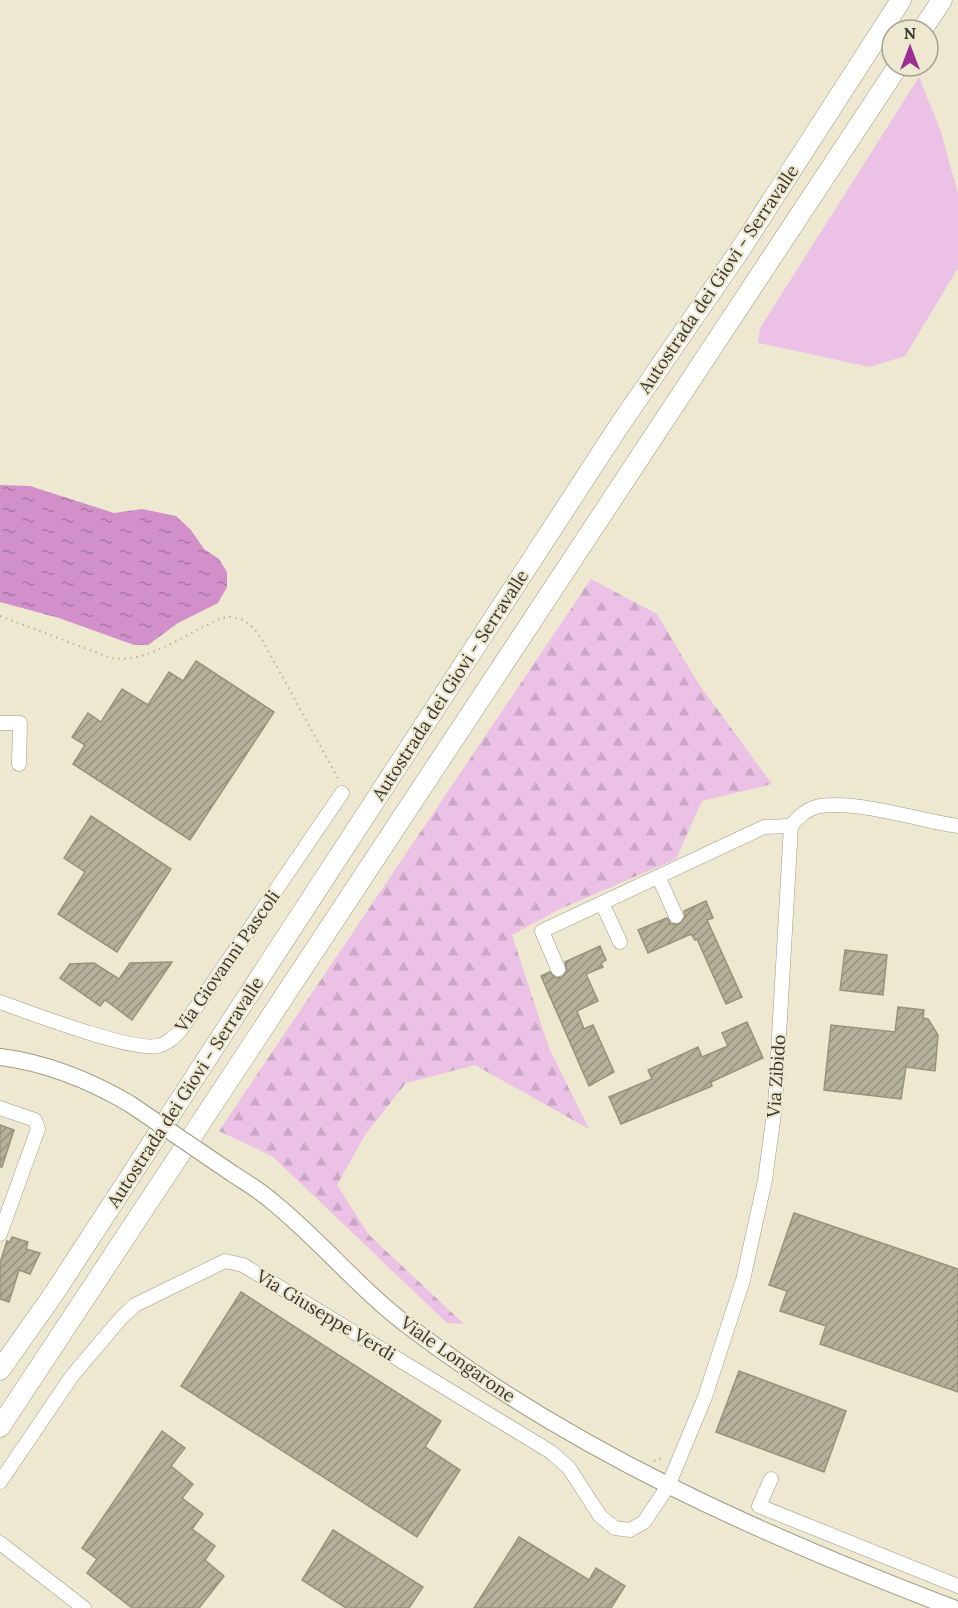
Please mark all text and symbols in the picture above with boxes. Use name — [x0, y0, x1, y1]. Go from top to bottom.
north arrow — [880, 18, 940, 78]
text: N — [904, 23, 916, 43]
street label: Autostrada dei Giovi - Serravalle — [632, 160, 803, 398]
street label: Autostrada dei Giovi - Serravalle — [366, 565, 533, 806]
street label: Via Giovanni Pascoli — [169, 886, 285, 1037]
street label: Autostrada dei Giovi - Serravalle — [101, 972, 268, 1213]
street label: Via Zibido — [762, 1034, 790, 1119]
street label: Via Giuseppe Verdi — [251, 1264, 400, 1366]
street label: Viale Longarone — [395, 1310, 520, 1407]

